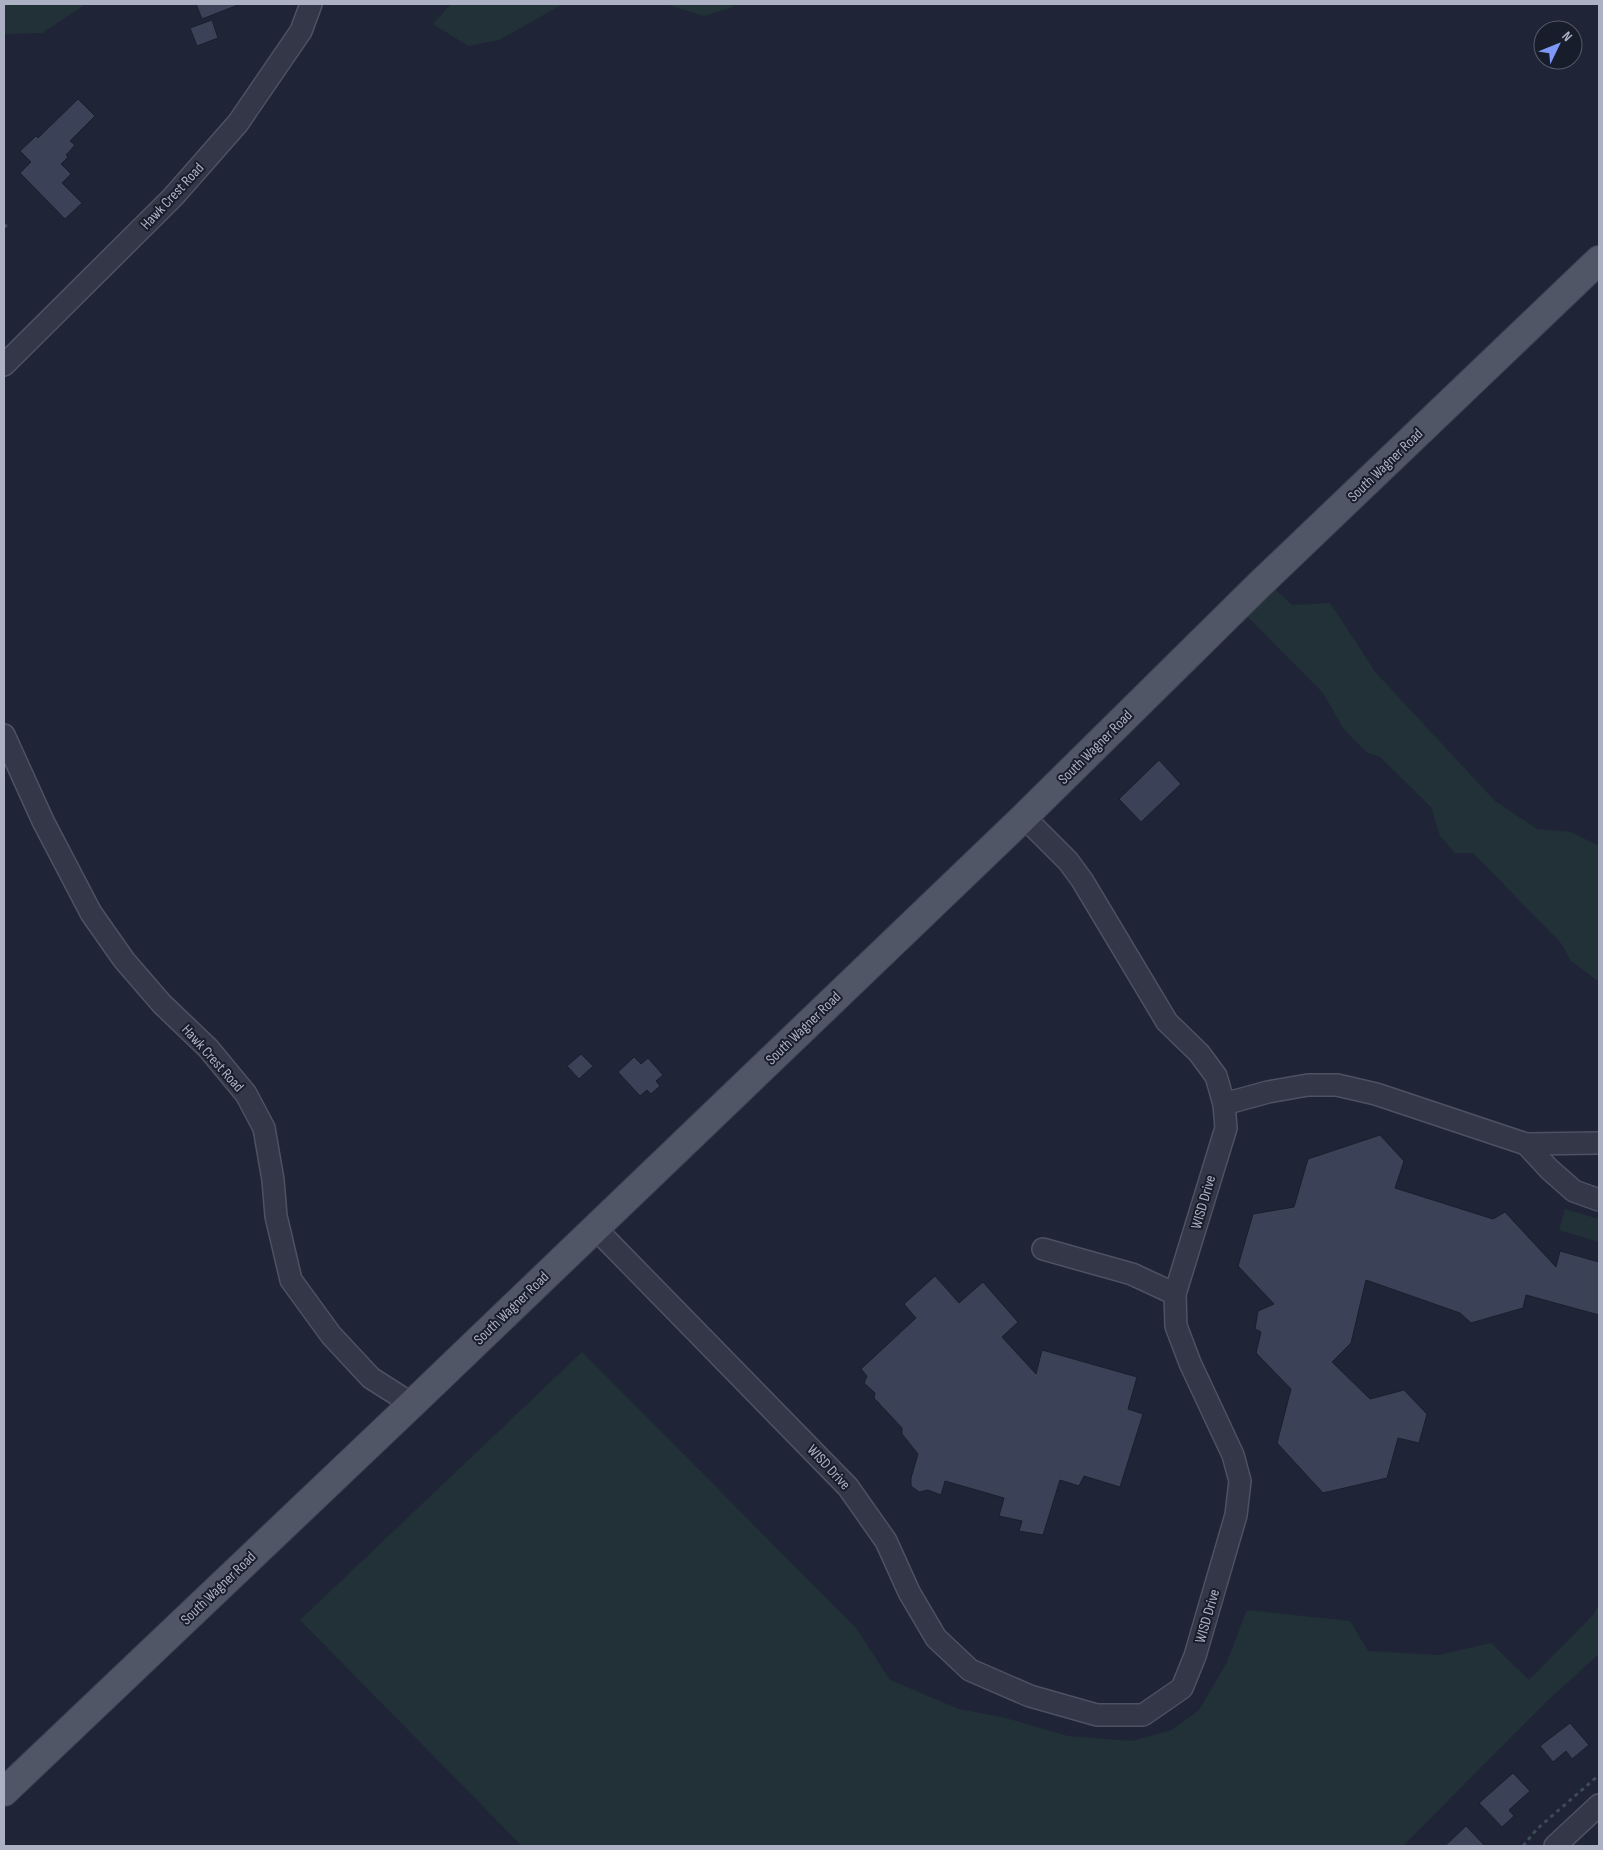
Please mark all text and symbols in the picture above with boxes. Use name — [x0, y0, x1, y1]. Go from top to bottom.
north arrow — [1533, 20, 1583, 70]
text: N — [1558, 28, 1576, 45]
street label: Hawk Crest Road — [137, 159, 208, 234]
street label: South Wagner Road — [1344, 425, 1427, 506]
street label: South Wagner Road — [1054, 706, 1137, 789]
street label: South Wagner Road — [762, 988, 845, 1069]
street label: Hawk Crest Road — [177, 1021, 248, 1096]
street label: WISD Drive — [1187, 1173, 1220, 1231]
street label: South Wagner Road — [470, 1268, 553, 1349]
street label: WISD Drive — [803, 1441, 854, 1494]
street label: South Wagner Road — [177, 1548, 260, 1629]
street label: WISD Drive — [1191, 1587, 1224, 1645]

